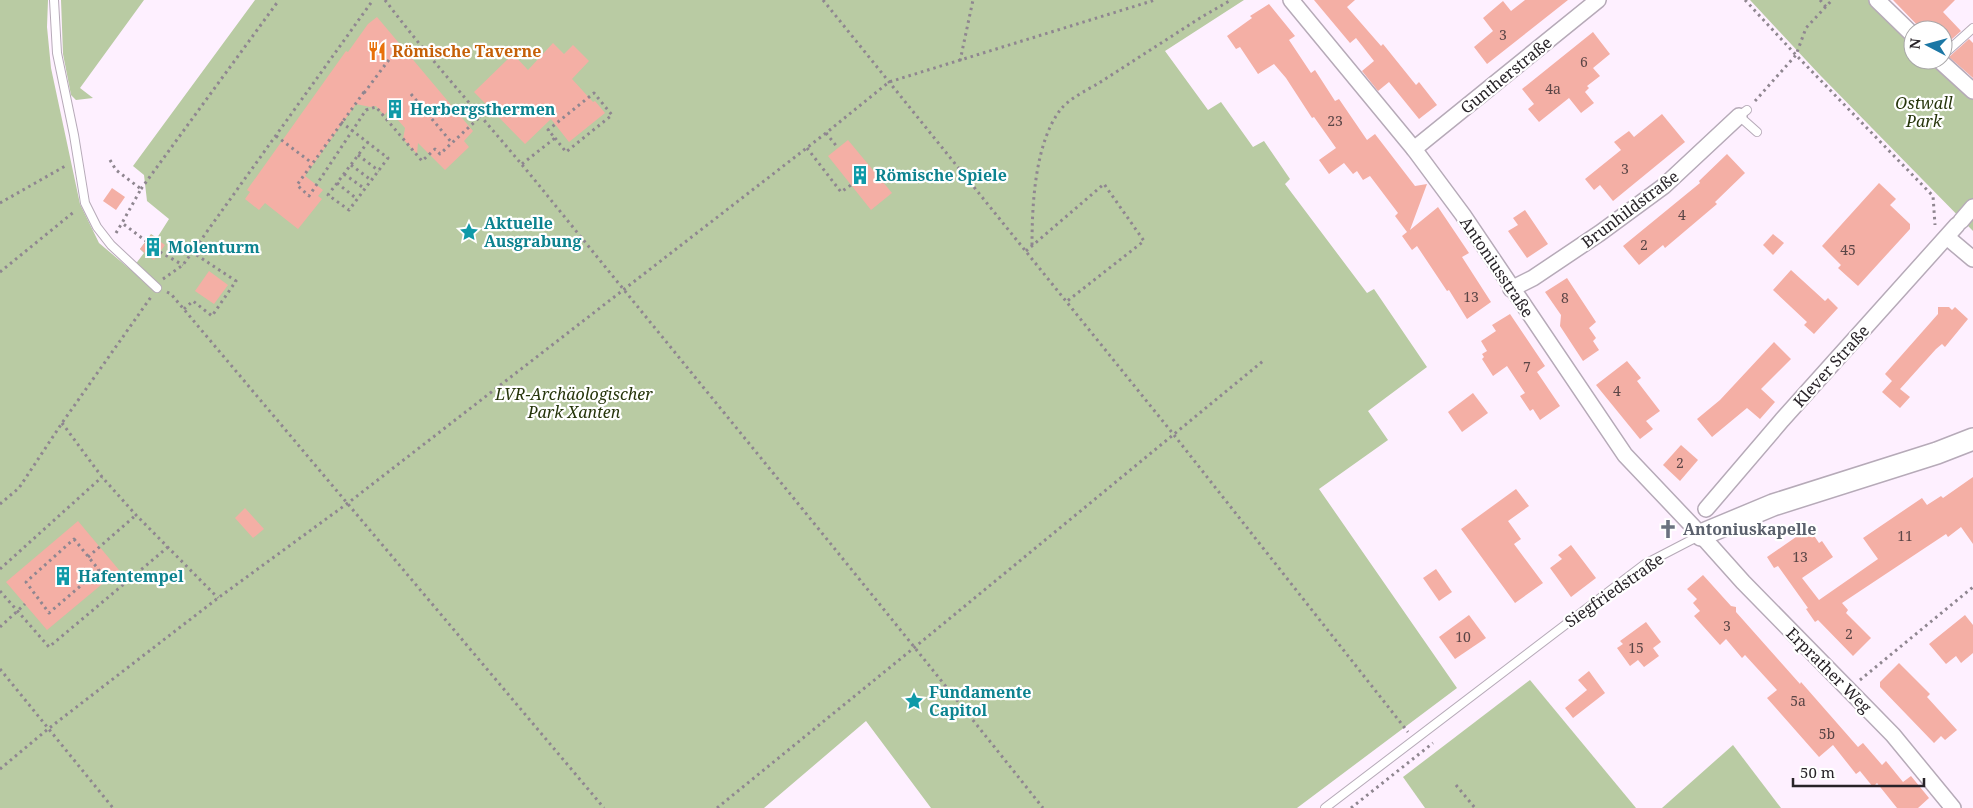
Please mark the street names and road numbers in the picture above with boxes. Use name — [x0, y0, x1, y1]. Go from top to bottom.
street label: Guntherstraße — [1456, 31, 1556, 119]
street label: Brunhildstraße — [1577, 165, 1683, 253]
street label: Antoniusstraße — [1455, 212, 1539, 322]
street label: Klever Straße — [1788, 320, 1874, 412]
street label: Siegfriedstraße — [1560, 548, 1668, 632]
street label: Erprather Weg — [1781, 622, 1877, 718]

